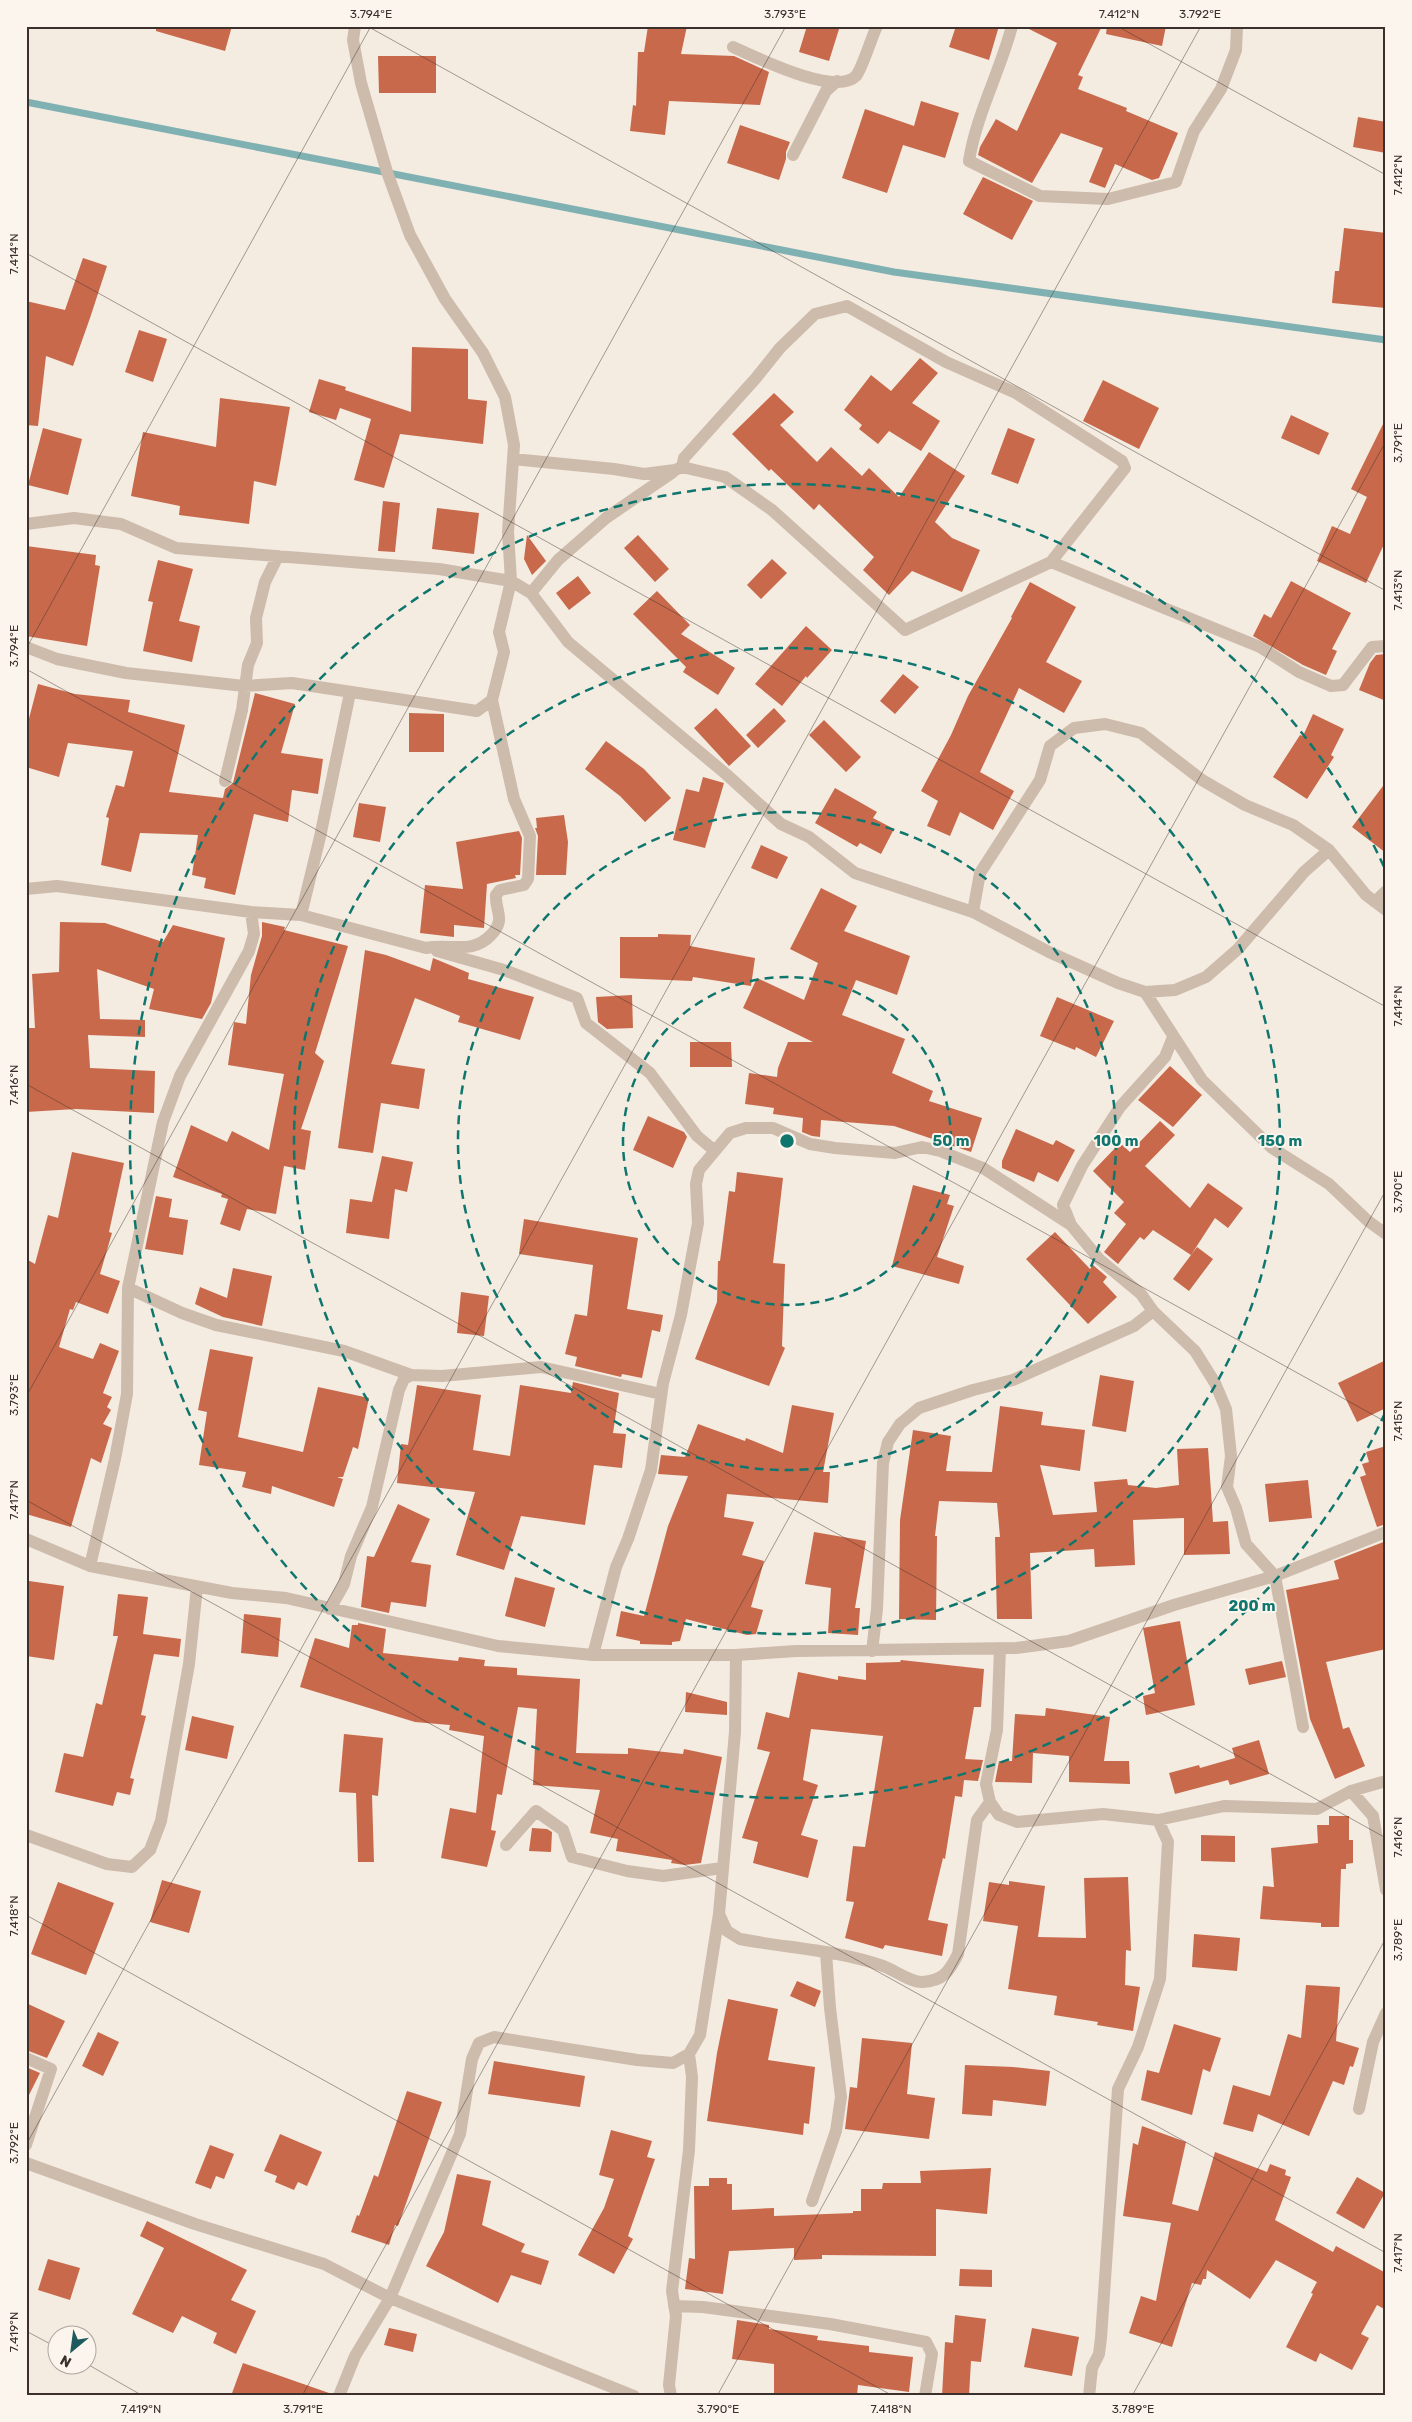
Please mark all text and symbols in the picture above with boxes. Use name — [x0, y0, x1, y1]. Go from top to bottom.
text: 3.794°E — [350, 7, 392, 21]
text: 3.793°E — [764, 7, 806, 21]
text: 7.412°N — [1099, 7, 1139, 21]
text: 3.792°E — [1179, 7, 1221, 21]
text: 7.412°N — [1391, 155, 1405, 195]
text: 7.414°N — [7, 233, 21, 275]
text: 3.791°E — [1391, 423, 1405, 463]
text: 7.413°N — [1391, 570, 1405, 610]
text: 3.794°E — [7, 625, 21, 667]
text: 7.414°N — [1391, 985, 1405, 1027]
text: 7.416°N — [7, 1065, 21, 1105]
centre of rings — [778, 1132, 796, 1150]
text: 50 m — [933, 1132, 969, 1150]
text: 100 m — [1094, 1132, 1138, 1150]
text: 150 m — [1258, 1132, 1302, 1150]
text: 3.790°E — [1391, 1171, 1405, 1213]
text: 3.793°E — [7, 1374, 21, 1416]
text: 7.415°N — [1391, 1401, 1405, 1441]
text: 7.417°N — [7, 1480, 21, 1520]
text: 200 m — [1228, 1597, 1276, 1615]
text: 7.416°N — [1391, 1817, 1405, 1857]
text: 7.418°N — [7, 1895, 21, 1937]
text: 3.789°E — [1391, 1919, 1405, 1961]
text: 3.792°E — [7, 2122, 21, 2164]
text: 7.417°N — [1391, 2233, 1405, 2273]
text: 7.419°N — [7, 2312, 21, 2352]
north arrow — [48, 2324, 98, 2374]
text: N — [57, 2351, 74, 2371]
text: 7.419°N — [121, 2402, 161, 2416]
text: 3.791°E — [283, 2402, 323, 2416]
text: 3.790°E — [697, 2402, 739, 2416]
text: 7.418°N — [870, 2402, 912, 2416]
text: 3.789°E — [1112, 2402, 1154, 2416]

